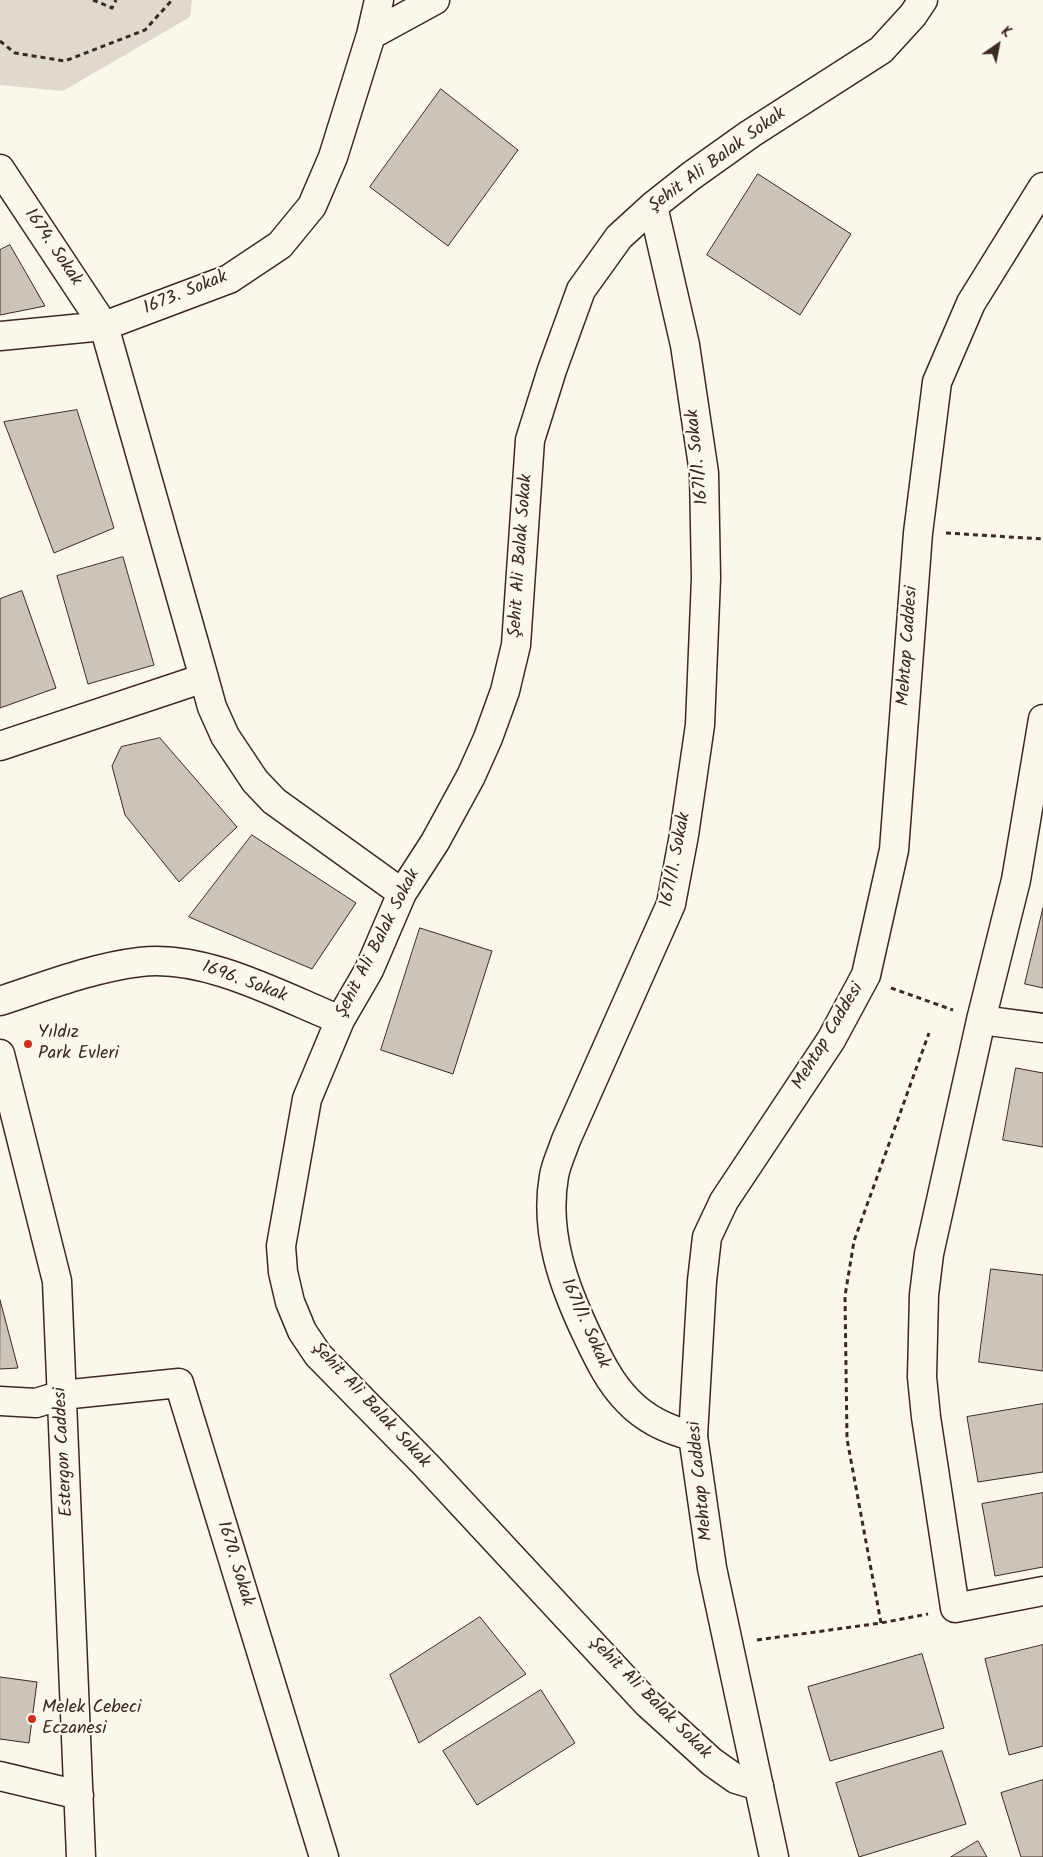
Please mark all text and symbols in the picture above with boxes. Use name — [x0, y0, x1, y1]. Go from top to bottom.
north arrow — [973, 20, 1023, 70]
text: K — [997, 21, 1016, 44]
street label: Şehit Ali Balak Sokak — [645, 104, 791, 218]
street label: 1674. Sokak — [18, 205, 86, 291]
street label: 1673. Sokak — [141, 267, 231, 321]
street label: 1671/1. Sokak — [683, 408, 715, 506]
street label: Şehit Ali Balak Sokak — [505, 473, 539, 639]
street label: Mehtap Caddesi — [894, 585, 924, 707]
street label: 1671/1. Sokak — [657, 811, 697, 909]
street label: Şehit Ali Balak Sokak — [332, 866, 426, 1022]
street label: 1696. Sokak — [199, 958, 289, 1008]
street label: Mehtap Caddesi — [789, 980, 869, 1094]
place label: Yıldız Park Evleri — [38, 1023, 119, 1066]
marker: Yıldız Park Evleri — [22, 1038, 34, 1050]
street label: 1671/1. Sokak — [555, 1276, 613, 1372]
street label: Şehit Ali Balak Sokak — [306, 1339, 434, 1473]
street label: Estergon Caddesi — [51, 1387, 79, 1517]
street label: Mehtap Caddesi — [685, 1420, 719, 1542]
street label: 1670. Sokak — [211, 1519, 257, 1609]
street label: Şehit Ali Balak Sokak — [583, 1633, 715, 1765]
place label: Melek Cebeci Eczanesi — [42, 1698, 141, 1740]
marker: Melek Cebeci Eczanesi — [26, 1713, 38, 1725]

